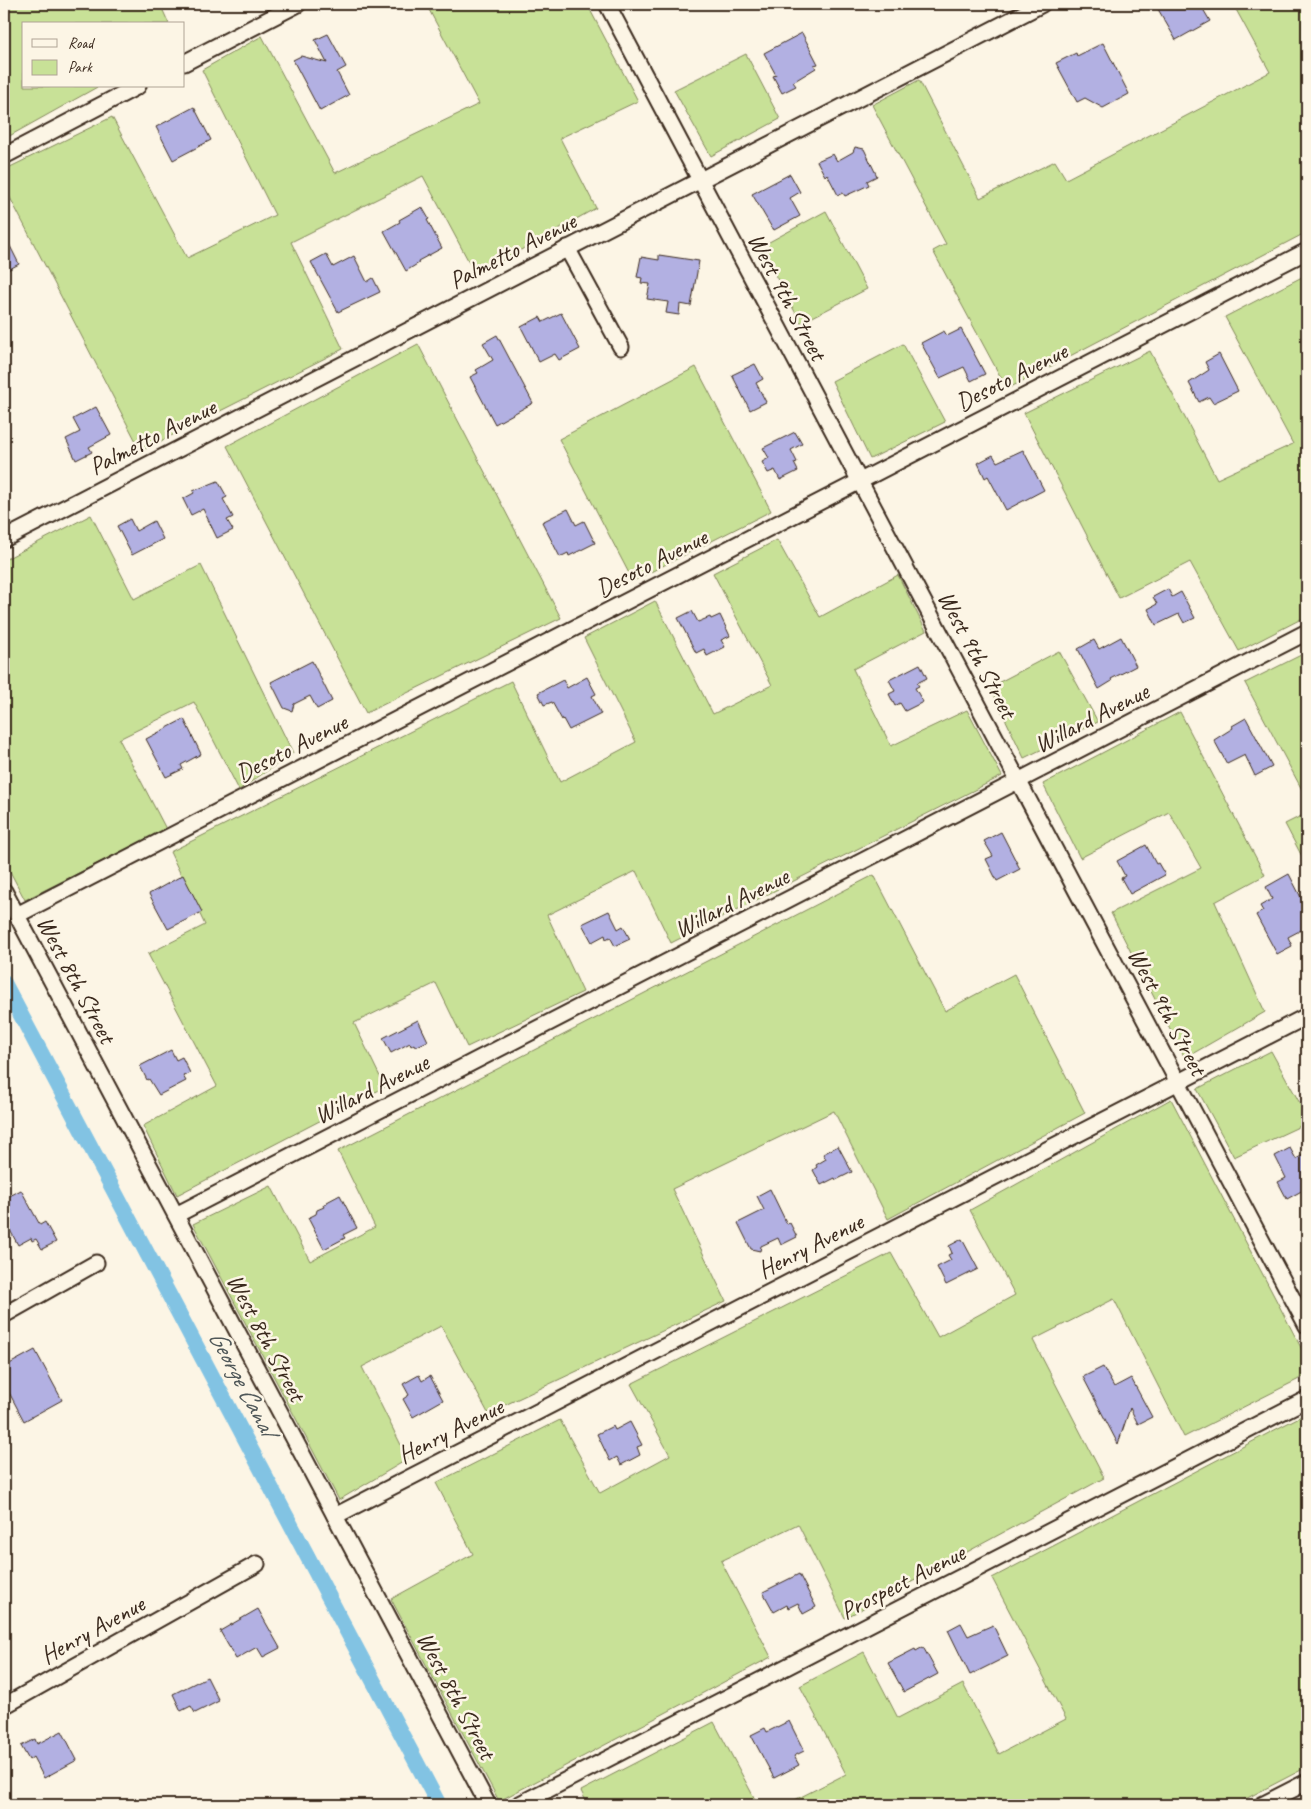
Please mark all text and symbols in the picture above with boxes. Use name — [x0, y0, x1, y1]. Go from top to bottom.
legend — [22, 22, 185, 88]
text: Road — [68, 34, 95, 53]
text: Park — [68, 58, 93, 77]
street label: Palmetto Avenue — [444, 204, 583, 297]
street label: West 9th Street — [740, 227, 835, 368]
street label: Desoto Avenue — [950, 334, 1074, 419]
street label: Palmetto Avenue — [84, 390, 223, 483]
street label: Desoto Avenue — [590, 520, 714, 605]
street label: West 9th Street — [930, 585, 1025, 726]
street label: Willard Avenue — [1029, 675, 1156, 760]
street label: Desoto Avenue — [230, 705, 354, 790]
street label: Willard Avenue — [669, 860, 796, 945]
street label: West 8th Street — [29, 910, 124, 1051]
street label: West 9th Street — [1120, 942, 1215, 1083]
street label: Willard Avenue — [309, 1046, 436, 1131]
street label: Henry Avenue — [752, 1205, 870, 1286]
street label: West 8th Street — [219, 1268, 314, 1409]
water label: George Canal — [201, 1324, 288, 1448]
street label: Henry Avenue — [392, 1390, 510, 1471]
street label: Prospect Avenue — [835, 1536, 972, 1627]
street label: Henry Avenue — [35, 1587, 152, 1672]
street label: West 8th Street — [409, 1626, 504, 1767]

